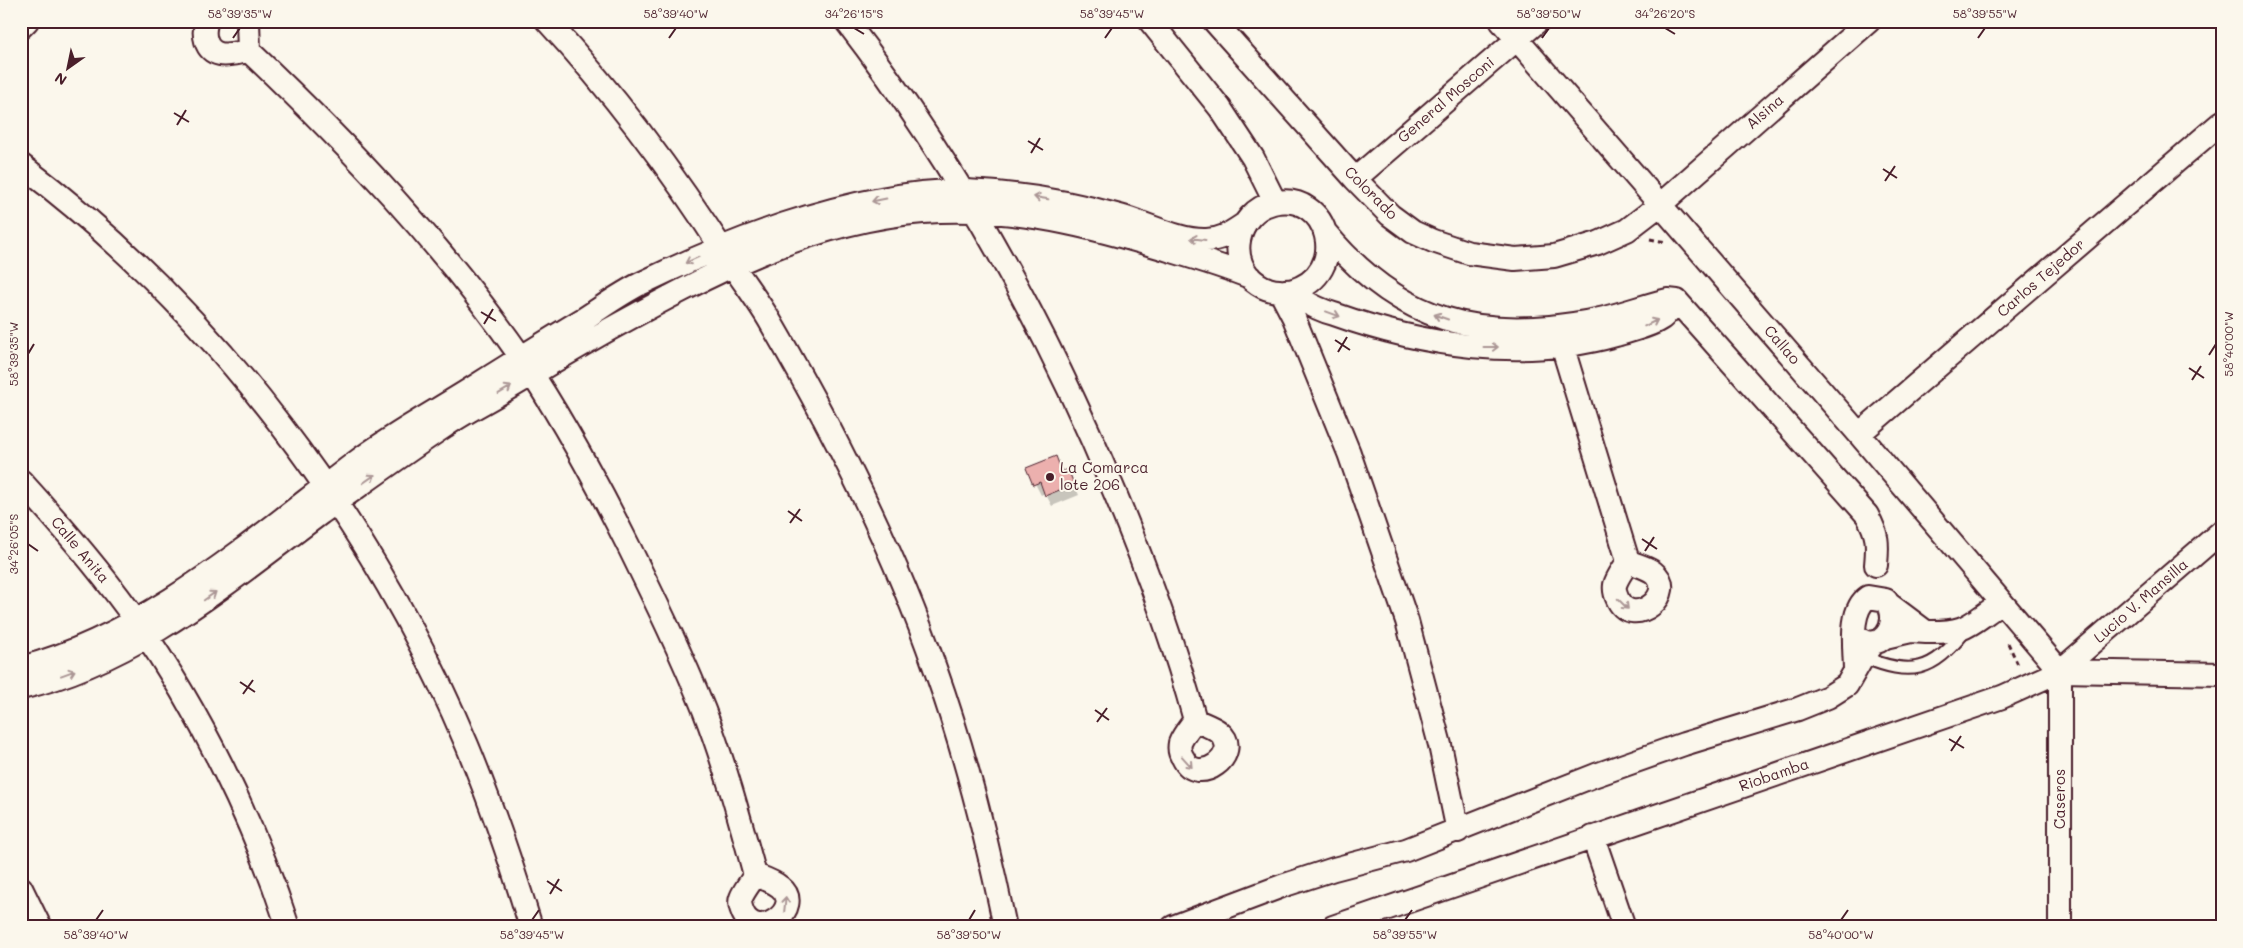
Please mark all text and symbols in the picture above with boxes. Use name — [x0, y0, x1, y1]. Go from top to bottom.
text: 58°39'35"W — [208, 5, 272, 21]
text: 58°39'40"W — [644, 5, 708, 21]
text: 34°26'15"S — [825, 5, 884, 21]
text: 58°39'45"W — [1080, 5, 1144, 21]
text: 58°39'50"W — [1517, 5, 1581, 21]
text: 34°26'20"S — [1635, 5, 1695, 21]
text: 58°39'55"W — [1953, 5, 2017, 21]
north arrow — [42, 42, 92, 92]
street label: General Mosconi — [1393, 52, 1498, 147]
text: N — [51, 68, 70, 90]
street label: Alsina — [1741, 89, 1787, 133]
street label: Colorado — [1341, 161, 1403, 223]
one-way arrow — [1033, 193, 1049, 203]
one-way arrow — [872, 195, 888, 205]
one-way arrow — [1190, 234, 1206, 244]
street label: Carlos Tejedor — [1992, 234, 2089, 321]
one-way arrow — [685, 256, 700, 266]
one-way arrow — [1325, 310, 1340, 319]
text: 58°40'00"W — [2220, 311, 2236, 377]
one-way arrow — [1433, 312, 1449, 321]
one-way arrow — [1643, 318, 1658, 328]
street label: Callao — [1760, 320, 1805, 368]
text: 58°39'35"W — [5, 322, 21, 386]
one-way arrow — [1483, 342, 1499, 352]
one-way arrow — [498, 385, 512, 395]
place label: La Comarca lote 206 — [1060, 457, 1149, 494]
marker: La Comarca lote 206 — [1044, 471, 1056, 483]
one-way arrow — [362, 474, 376, 484]
street label: Calle Anita — [47, 512, 114, 587]
text: 34°26'05"S — [5, 513, 21, 574]
street label: Lucio V. Mansilla — [2089, 554, 2192, 647]
one-way arrow — [203, 591, 217, 601]
one-way arrow — [1616, 597, 1628, 610]
one-way arrow — [59, 668, 75, 678]
street label: Riobamba — [1736, 753, 1811, 795]
one-way arrow — [1181, 756, 1193, 768]
street label: Caseros — [2049, 769, 2069, 829]
one-way arrow — [780, 897, 790, 913]
text: 58°39'40"W — [64, 926, 128, 942]
text: 58°39'45"W — [500, 926, 564, 942]
text: 58°39'50"W — [937, 926, 1001, 942]
text: 58°39'55"W — [1373, 926, 1437, 942]
text: 58°40'00"W — [1808, 926, 1874, 942]

